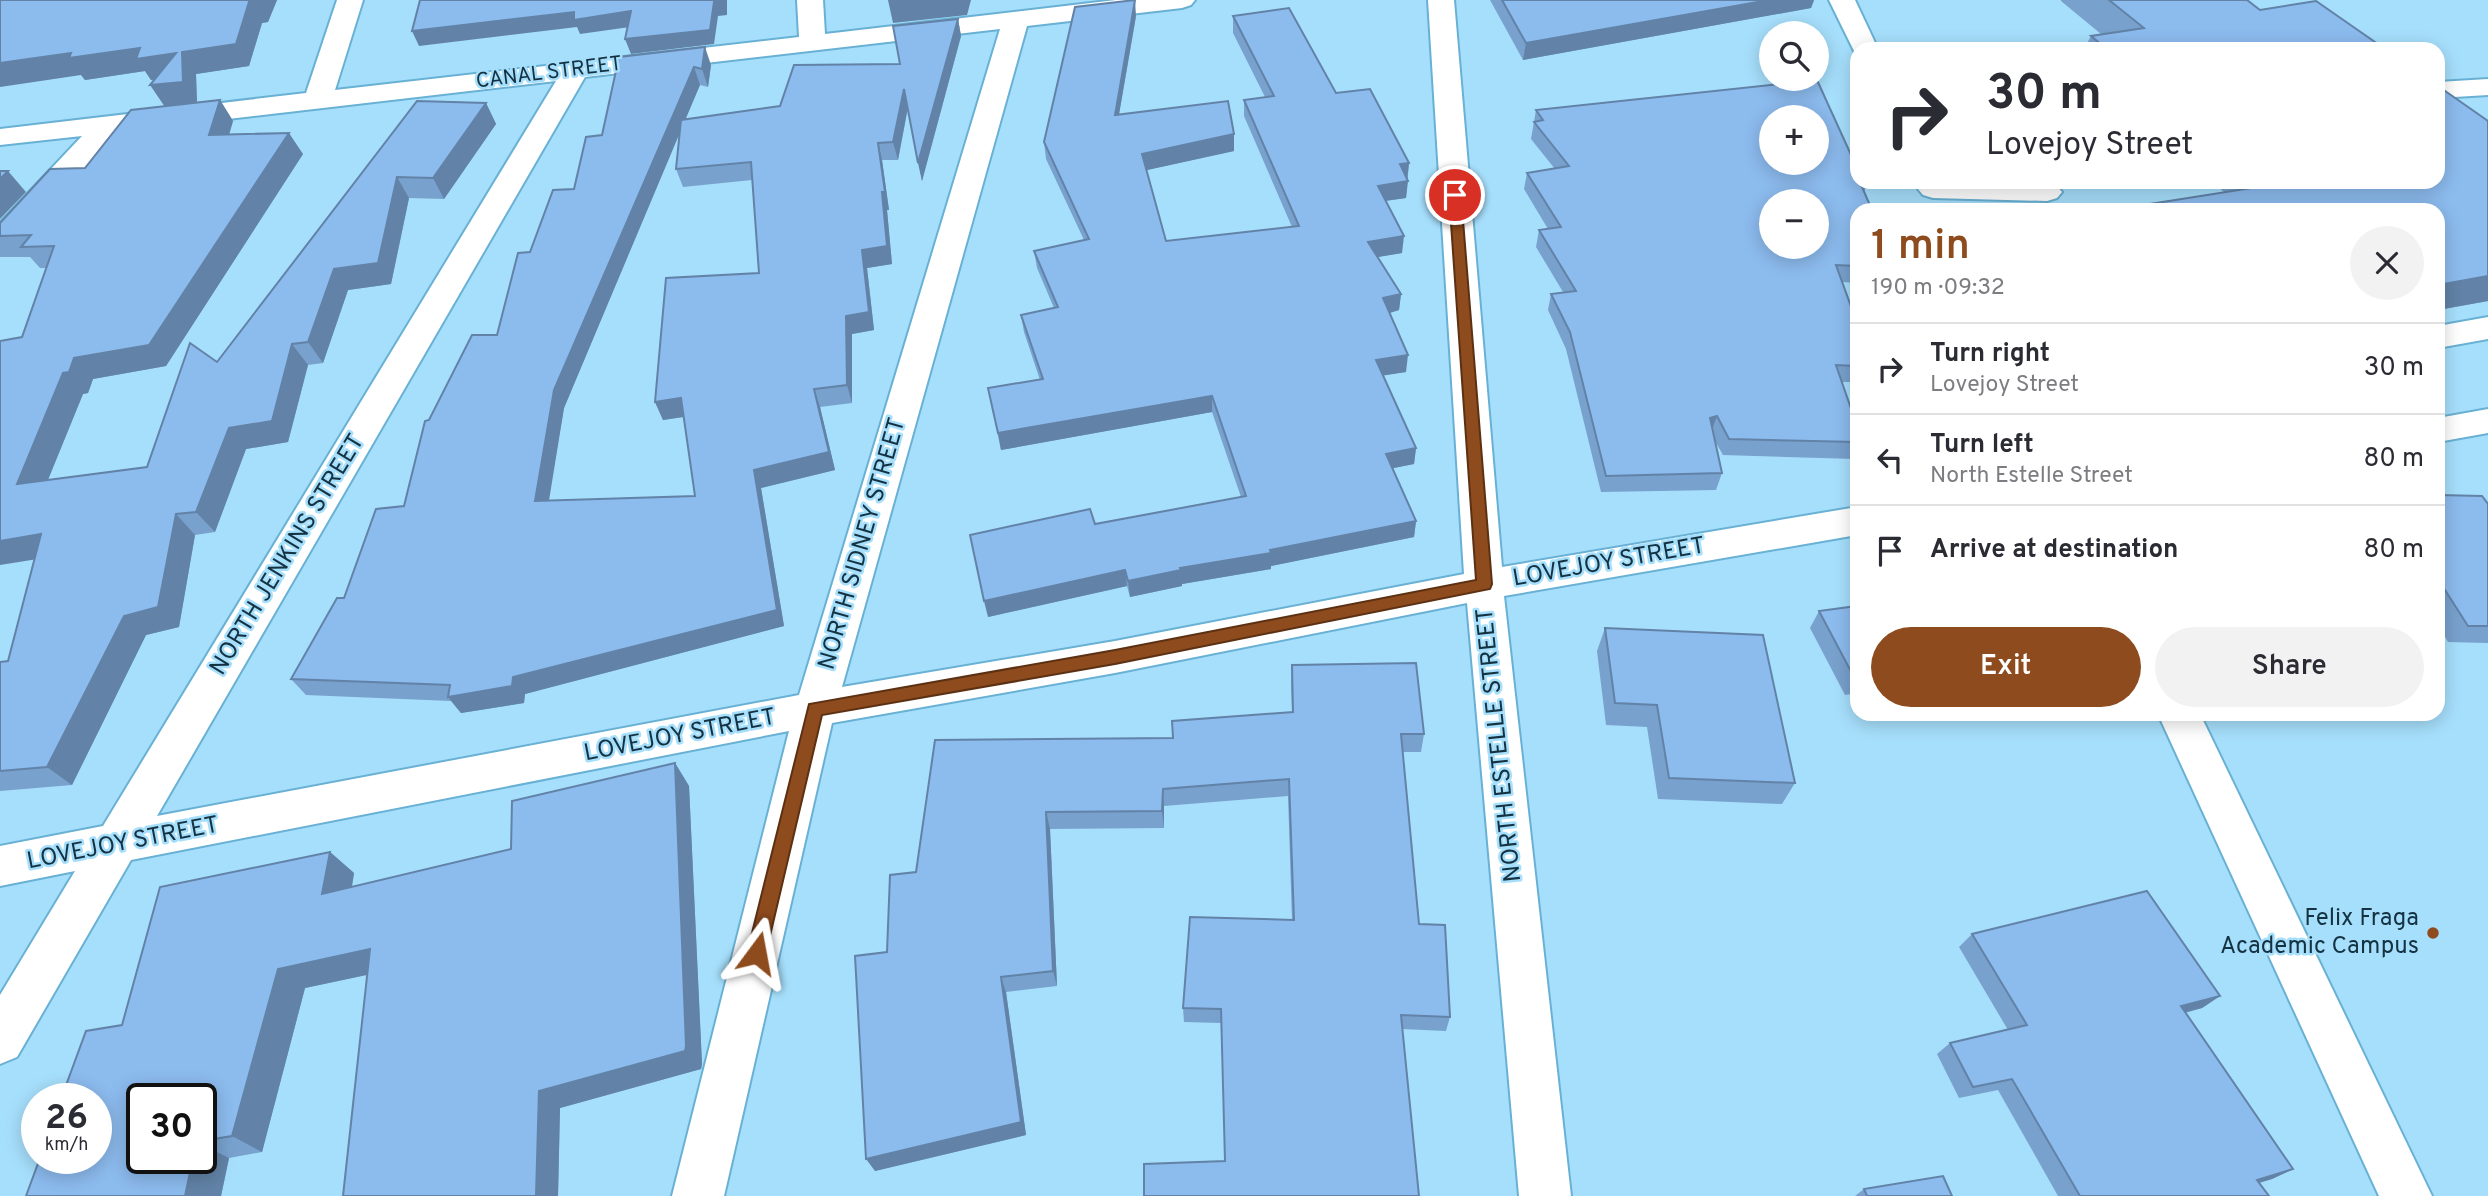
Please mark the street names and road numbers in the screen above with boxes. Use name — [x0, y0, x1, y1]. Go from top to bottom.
street label: CANAL STREET — [474, 51, 624, 95]
street label: NORTH SIDNEY STREET — [813, 415, 913, 673]
street label: NORTH JENKINS STREET — [204, 429, 372, 681]
street label: LOVEJOY STREET — [1510, 531, 1708, 595]
street label: NORTH ESTELLE STREET — [1471, 606, 1529, 884]
street label: LOVEJOY STREET — [581, 703, 779, 769]
street label: LOVEJOY STREET — [24, 811, 222, 877]

